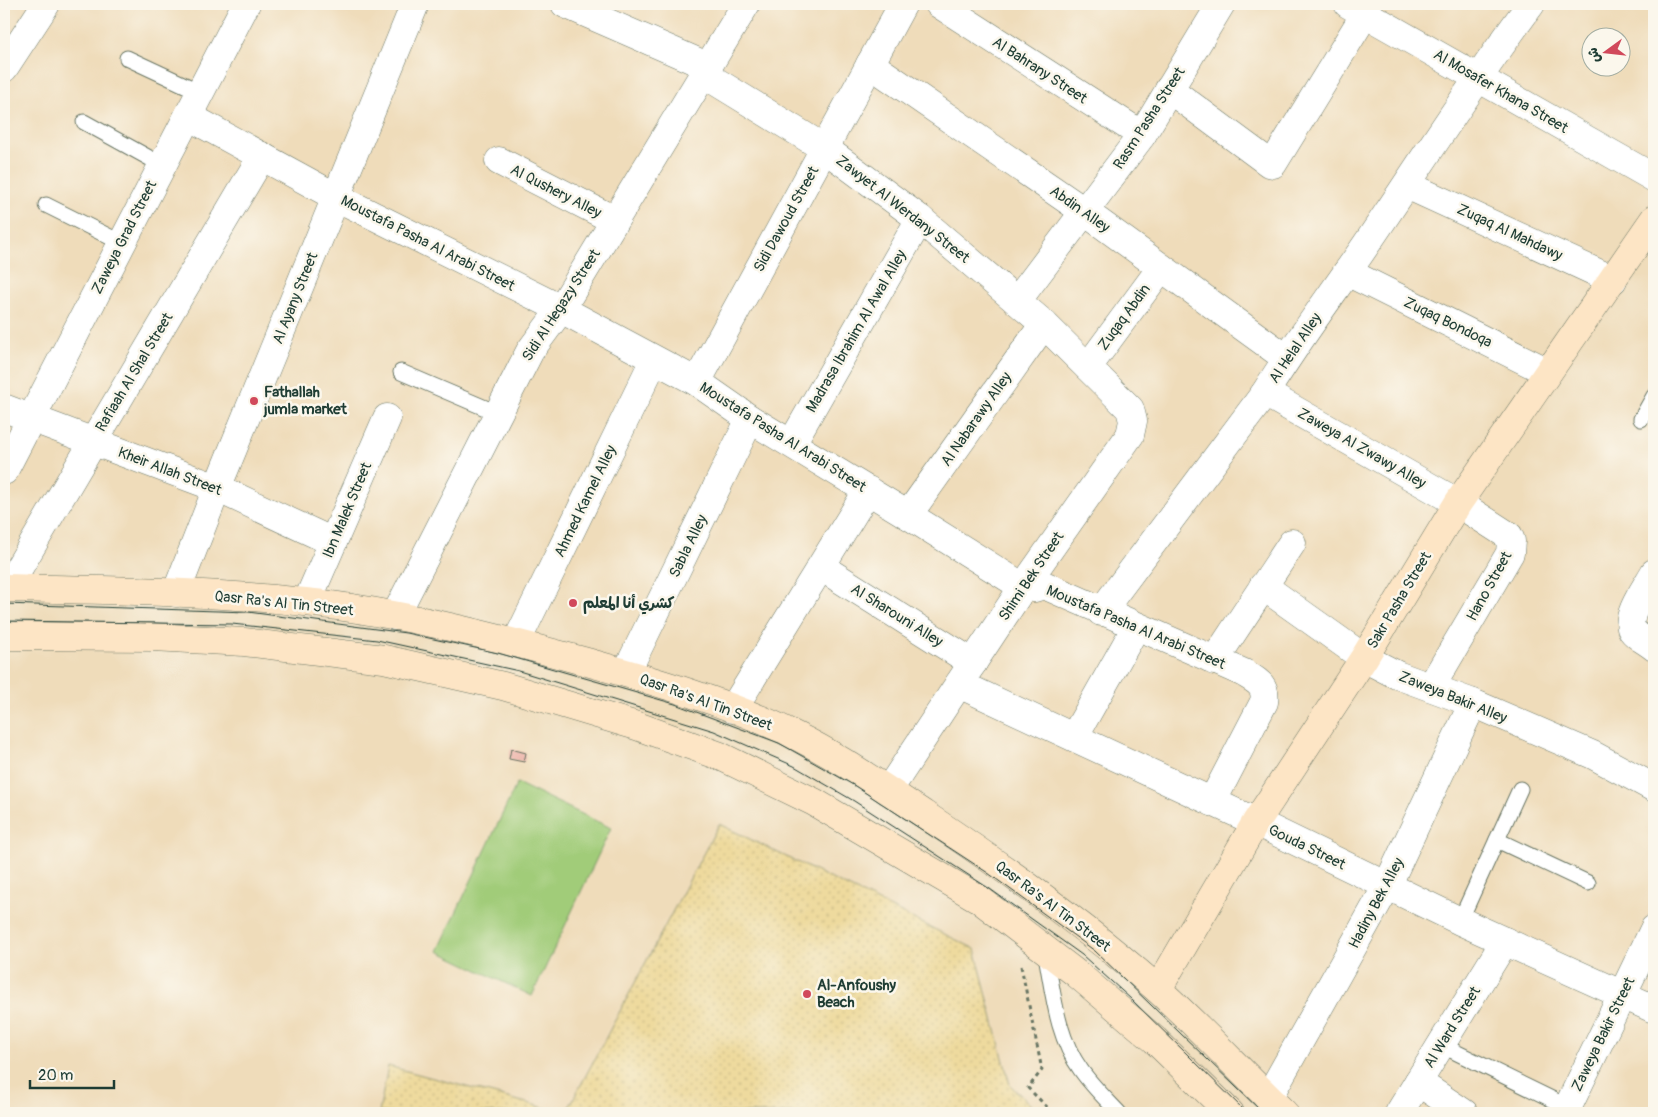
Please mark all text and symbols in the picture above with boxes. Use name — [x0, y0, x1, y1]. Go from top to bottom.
north arrow — [1580, 28, 1630, 78]
street label: Al Bahrany Street — [989, 33, 1092, 109]
street label: Al Mosafer Khana Street — [1430, 45, 1572, 138]
text: ش — [1584, 46, 1604, 65]
street label: Rasm Pasha Street — [1109, 63, 1190, 173]
street label: Zawyet Al Werdany Street — [832, 151, 974, 268]
street label: Al Qushery Alley — [507, 160, 605, 223]
street label: Sidi Dawoud Street — [750, 162, 824, 275]
street label: Zaweya Grad Street — [88, 176, 162, 297]
street label: Abdin Alley — [1046, 182, 1114, 237]
street label: Moustafa Pasha Al Arabi Street — [337, 191, 519, 296]
street label: Zuqaq Al Mahdawy — [1454, 200, 1566, 265]
street label: Sidi Al Hegazy Street — [518, 245, 605, 365]
street label: Madrasa Ibrahim Al Awal Alley — [802, 246, 911, 416]
street label: Al Ayany Street — [268, 249, 323, 347]
street label: Zuqaq Abdin — [1094, 280, 1155, 354]
street label: Zuqaq Bondoqa — [1400, 293, 1495, 352]
street label: Rafiaah Al Shal Street — [91, 308, 178, 435]
street label: Al Helal Alley — [1265, 309, 1326, 387]
street label: Al Nabarawy Alley — [937, 368, 1016, 470]
street label: Moustafa Pasha Al Arabi Street — [696, 378, 870, 497]
place label: Fathallah jumla market — [263, 383, 348, 419]
marker: Fathallah jumla market — [248, 395, 260, 407]
street label: Zaweya Al Zwawy Alley — [1294, 404, 1430, 493]
street label: Ahmed Kamel Alley — [550, 442, 621, 560]
street label: Kheir Allah Street — [115, 443, 225, 500]
street label: Ibn Malek Street — [319, 459, 377, 561]
street label: Sabla Alley — [665, 511, 712, 581]
street label: Shimi Bek Street — [995, 527, 1069, 625]
street label: Sakr Pasha Street — [1363, 547, 1436, 652]
street label: Hano Street — [1463, 547, 1517, 624]
street label: Al Sharouni Alley — [847, 580, 947, 652]
street label: Moustafa Pasha Al Arabi Street — [1043, 581, 1229, 674]
street label: Qasr Ra's Al Tin Street — [213, 587, 355, 620]
place label: كشري أنا المعلم — [583, 593, 675, 615]
marker: كشري أنا المعلم — [567, 597, 579, 609]
street label: Zaweya Bakir Alley — [1396, 667, 1510, 728]
street label: Qasr Ra's Al Tin Street — [637, 670, 776, 736]
street label: Gouda Street — [1265, 821, 1349, 875]
street label: Hadiny Bek Alley — [1345, 854, 1409, 952]
street label: Qasr Ra's Al Tin Street — [991, 857, 1115, 957]
street label: Zaweya Bakir Street — [1568, 973, 1640, 1095]
place label: Al-Anfoushy Beach — [817, 976, 896, 1012]
street label: Al Ward Street — [1420, 982, 1486, 1072]
marker: Al-Anfoushy Beach — [801, 988, 813, 1000]
scale bar — [30, 1057, 114, 1089]
text: 20 m — [38, 1066, 73, 1085]

